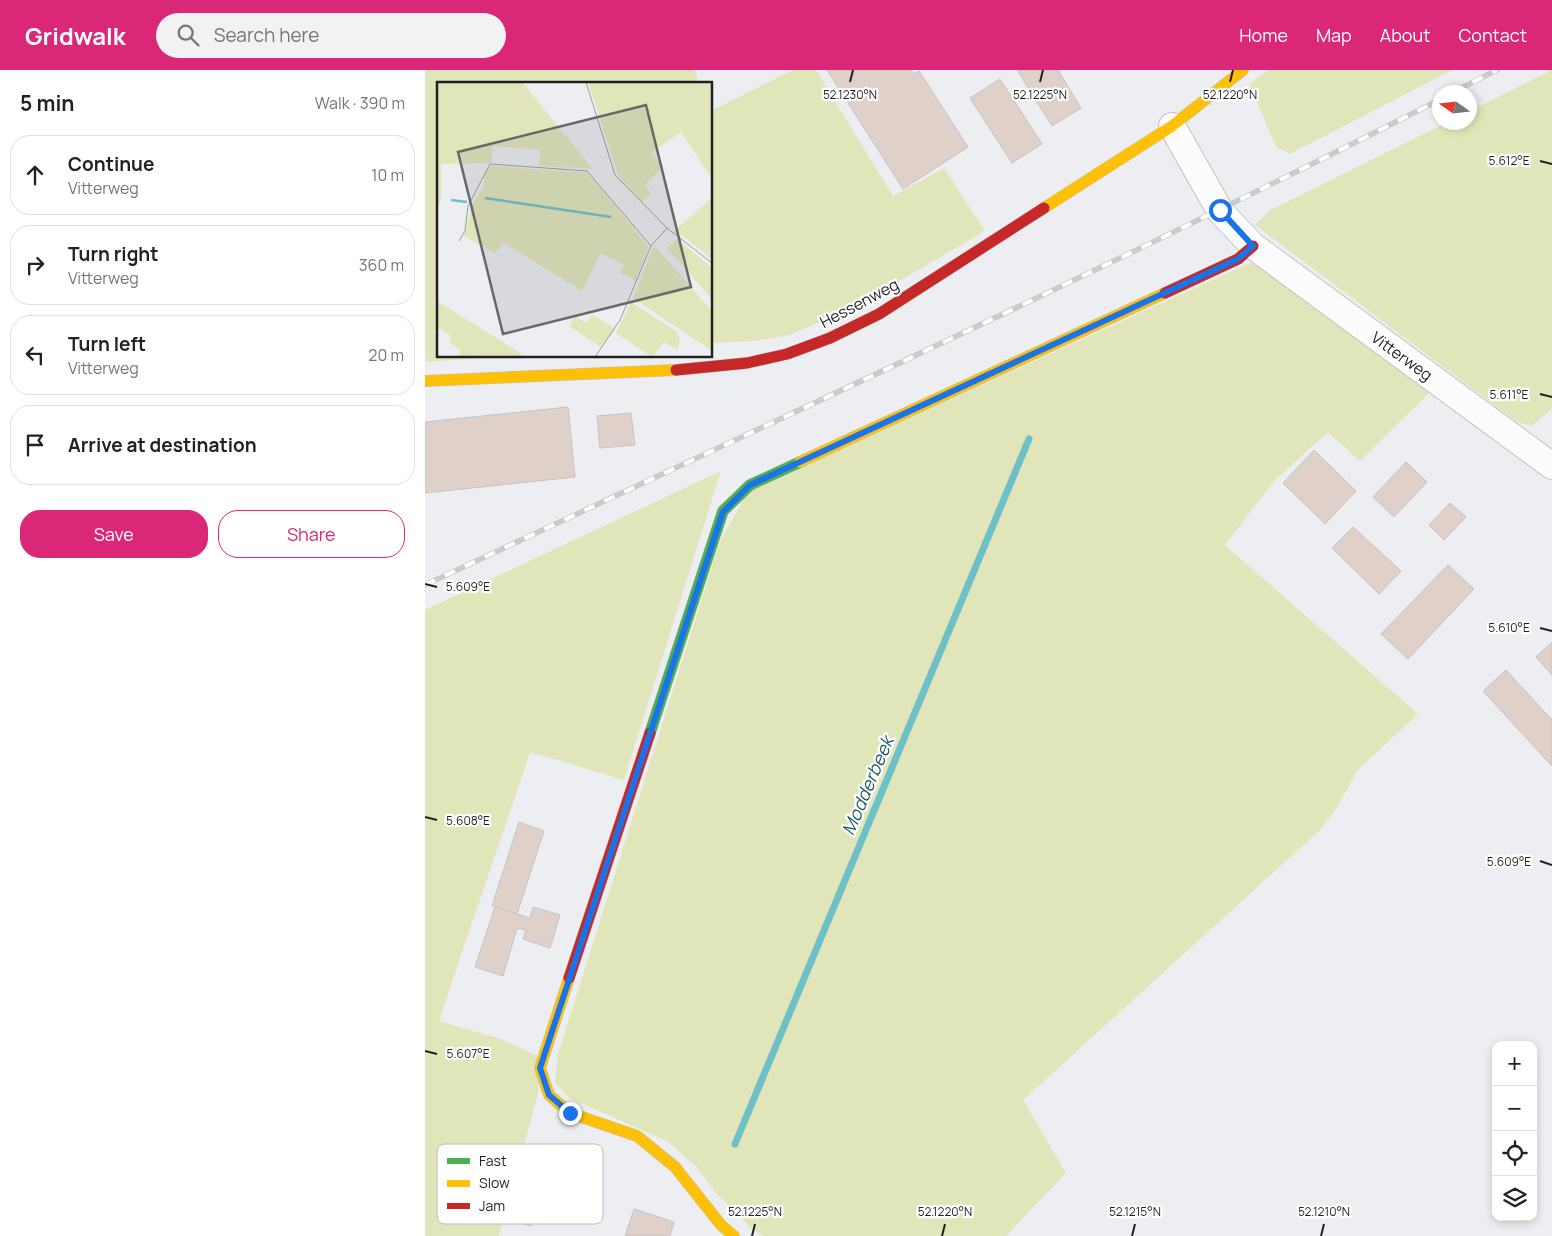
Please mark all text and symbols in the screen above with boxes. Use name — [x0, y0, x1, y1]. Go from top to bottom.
search box — [156, 13, 506, 58]
text: Gridwalk — [25, 19, 126, 52]
icon: search — [174, 21, 202, 49]
text: Search here — [214, 22, 319, 48]
text: Home — [1239, 23, 1288, 47]
text: Map — [1316, 23, 1352, 47]
text: About — [1380, 23, 1430, 47]
text: Contact — [1458, 23, 1527, 47]
inset map — [437, 82, 713, 358]
north arrow — [1432, 85, 1477, 130]
text: 52.1230°N — [823, 86, 877, 103]
text: 52.1225°N — [1013, 86, 1067, 103]
text: 52.1220°N — [1203, 86, 1257, 103]
text: 5 min — [20, 89, 74, 117]
text: Walk · 390 m — [315, 92, 405, 114]
text: Continue — [68, 151, 154, 177]
text: 5.612°E — [1489, 152, 1530, 169]
icon: ahead — [21, 161, 49, 189]
text: 10 m — [371, 164, 404, 186]
text: Vitterweg — [68, 177, 139, 199]
route start — [1209, 199, 1232, 222]
text: Turn right — [68, 241, 158, 267]
icon: right — [21, 251, 49, 279]
text: 360 m — [359, 254, 404, 276]
text: Vitterweg — [68, 267, 139, 289]
street label: Hessenweg — [816, 273, 902, 333]
street label: Vitterweg — [1367, 326, 1437, 386]
text: Turn left — [68, 331, 146, 357]
icon: left — [21, 341, 49, 369]
text: 20 m — [368, 344, 404, 366]
text: Vitterweg — [68, 357, 139, 379]
text: 5.611°E — [1490, 386, 1529, 403]
icon: arrive — [21, 431, 49, 459]
text: Arrive at destination — [68, 432, 257, 458]
button: Save — [20, 510, 208, 558]
button: Share — [218, 510, 405, 558]
text: 5.609°E — [446, 578, 490, 595]
text: 5.610°E — [1488, 619, 1530, 636]
water label: Modderbeek — [836, 730, 900, 839]
text: 5.608°E — [446, 812, 490, 829]
text: 5.609°E — [1487, 853, 1531, 870]
map controls — [1492, 1041, 1537, 1221]
button: + — [1492, 1041, 1537, 1086]
text: 5.607°E — [446, 1045, 490, 1062]
button: − — [1492, 1086, 1537, 1131]
route end — [559, 1102, 582, 1125]
button: locate — [1492, 1131, 1537, 1176]
legend — [437, 1144, 603, 1224]
text: Fast — [479, 1151, 507, 1170]
text: Slow — [479, 1173, 510, 1192]
button: layers — [1492, 1176, 1537, 1221]
text: Jam — [479, 1196, 505, 1215]
text: 52.1225°N — [728, 1203, 782, 1220]
text: 52.1220°N — [918, 1203, 972, 1220]
text: 52.1215°N — [1109, 1203, 1161, 1220]
text: 52.1210°N — [1298, 1203, 1350, 1220]

